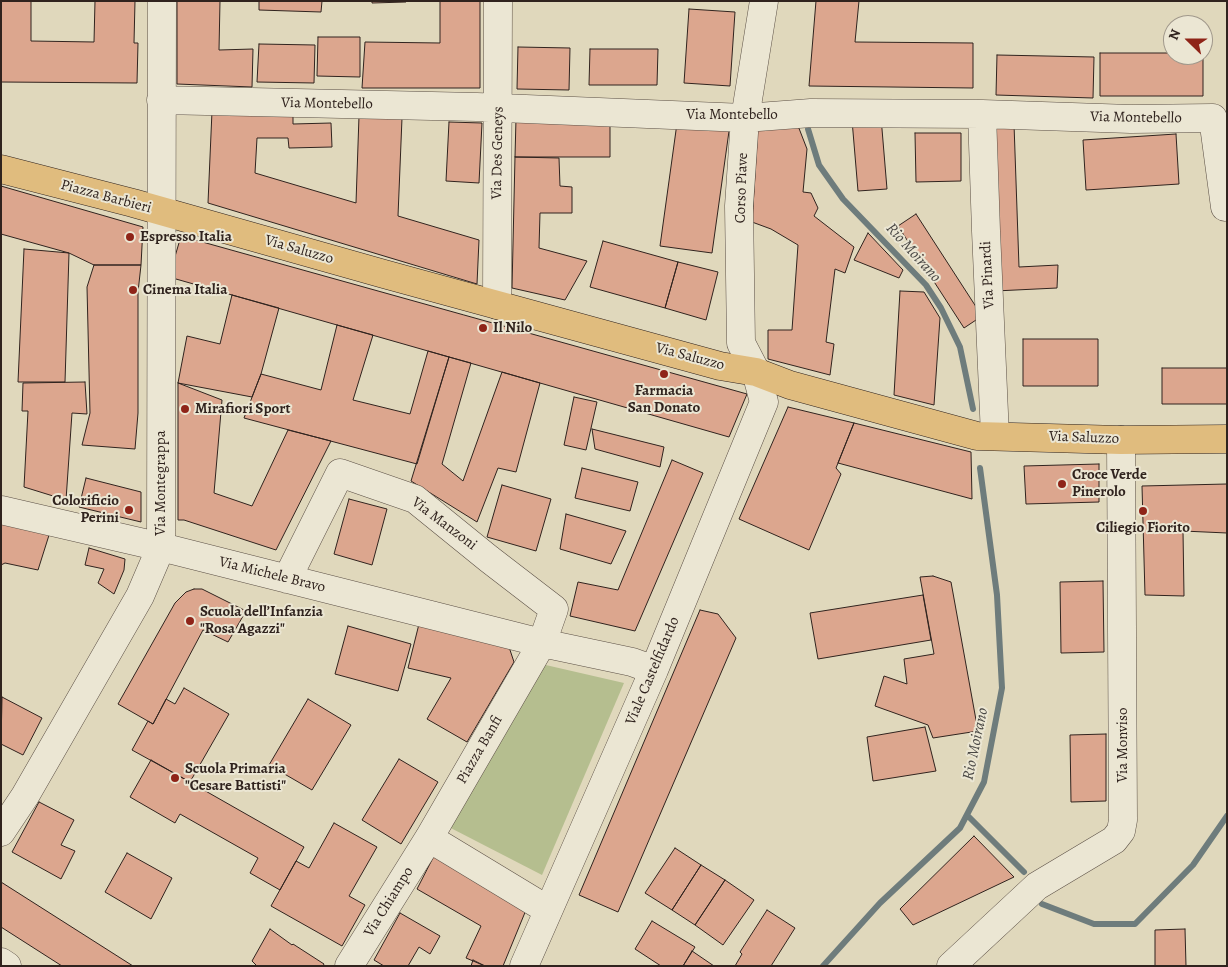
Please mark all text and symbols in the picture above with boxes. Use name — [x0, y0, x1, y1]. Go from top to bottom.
north arrow — [1163, 15, 1213, 65]
text: N — [1164, 26, 1185, 43]
street label: Via Montebello — [281, 94, 373, 114]
street label: Via Des Geneys — [488, 106, 508, 200]
street label: Via Montebello — [686, 106, 778, 124]
street label: Via Montebello — [1090, 108, 1182, 128]
street label: Corso Piave — [732, 152, 752, 224]
street label: Piazza Barbieri — [59, 176, 153, 218]
water label: Rio Moirano — [881, 219, 945, 287]
place label: Espresso Italia — [140, 228, 232, 246]
marker: Espresso Italia — [124, 231, 136, 243]
street label: Via Saluzzo — [263, 232, 335, 268]
street label: Via Pinardi — [977, 240, 999, 310]
place label: Cinema Italia — [143, 281, 227, 299]
marker: Cinema Italia — [127, 284, 139, 296]
place label: Il Nilo — [493, 319, 532, 337]
marker: Il Nilo — [477, 322, 489, 334]
street label: Via Saluzzo — [654, 339, 726, 375]
marker: Farmacia San Donato — [658, 368, 670, 380]
place label: Farmacia San Donato — [628, 382, 700, 417]
place label: Mirafiori Sport — [195, 400, 290, 418]
marker: Mirafiori Sport — [179, 403, 191, 415]
street label: Via Saluzzo — [1048, 428, 1120, 448]
street label: Via Montegrappa — [152, 430, 170, 536]
place label: Croce Verde Pinerolo — [1072, 466, 1147, 501]
marker: Croce Verde Pinerolo — [1056, 478, 1068, 490]
place label: Colorificio Perini — [52, 492, 119, 527]
street label: Via Manzoni — [408, 494, 480, 554]
marker: Colorificio Perini — [123, 504, 135, 516]
marker: Ciliegio Fiorito — [1137, 505, 1149, 517]
place label: Ciliegio Fiorito — [1096, 519, 1190, 537]
street label: Via Michele Bravo — [217, 553, 327, 597]
place label: Scuola dell’Infanzia "Rosa Agazzi" — [200, 603, 323, 638]
street label: Viale Castelfidardo — [622, 614, 684, 728]
marker: Scuola dell’Infanzia "Rosa Agazzi" — [184, 615, 196, 627]
water label: Rio Moirano — [959, 706, 993, 782]
street label: Via Monviso — [1114, 708, 1132, 782]
street label: Piazza Banfi — [453, 713, 507, 787]
place label: Scuola Primaria "Cesare Battisti" — [185, 760, 286, 795]
marker: Scuola Primaria "Cesare Battisti" — [169, 772, 181, 784]
street label: Via Chiampo — [360, 864, 418, 940]

